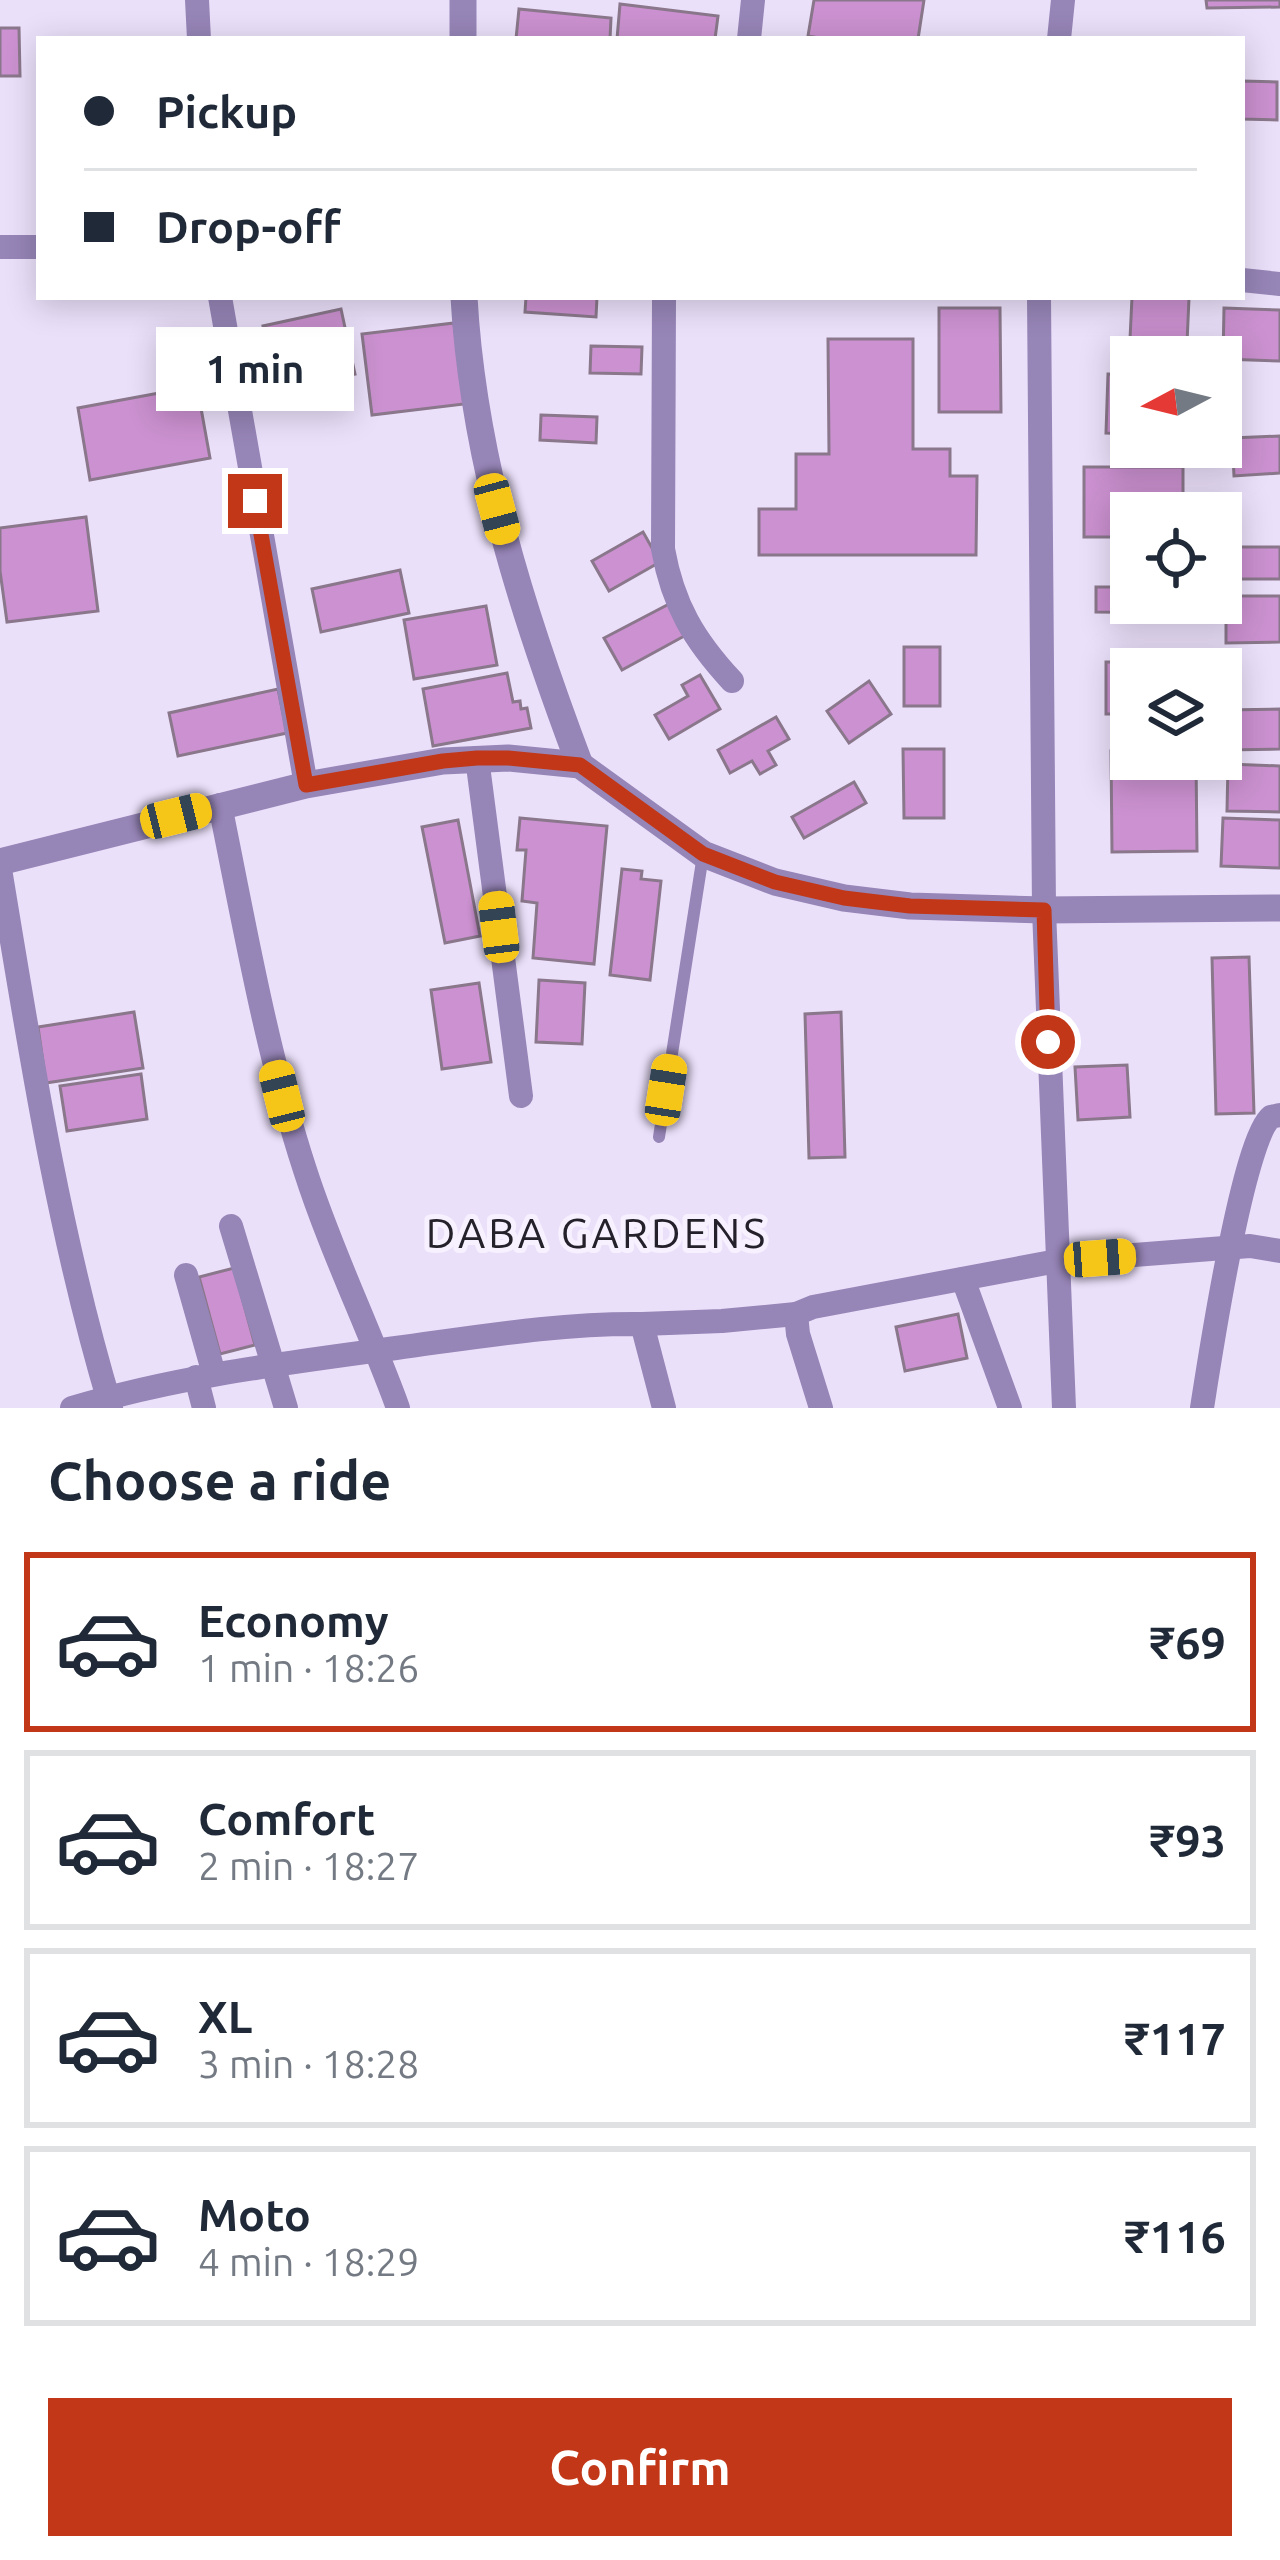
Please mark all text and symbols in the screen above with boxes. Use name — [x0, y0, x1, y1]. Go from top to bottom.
text: Pickup — [156, 86, 297, 137]
text: Drop-off — [156, 201, 341, 252]
callout: 1 min — [156, 327, 354, 411]
north arrow — [1110, 336, 1242, 468]
map controls — [1110, 336, 1242, 780]
text: 1 min — [206, 347, 304, 390]
car — [470, 470, 524, 548]
route end — [228, 474, 282, 528]
button: locate — [1110, 492, 1242, 624]
button: layers — [1110, 648, 1242, 780]
car — [137, 790, 215, 842]
car — [477, 889, 521, 965]
route start — [1021, 1015, 1075, 1069]
car — [643, 1052, 689, 1128]
car — [256, 1057, 308, 1135]
district label: DABA GARDENS — [426, 1209, 768, 1256]
car — [1063, 1238, 1137, 1278]
text: Choose a ride — [48, 1450, 391, 1510]
icon: car — [54, 1588, 162, 1696]
text: Economy — [198, 1595, 389, 1646]
text: ₹69 — [1150, 1617, 1226, 1668]
text: 1 min · 18:26 — [198, 1646, 419, 1689]
icon: car — [54, 1786, 162, 1894]
text: Comfort — [198, 1793, 375, 1844]
text: ₹93 — [1150, 1815, 1226, 1866]
text: 2 min · 18:27 — [198, 1844, 419, 1887]
icon: car — [54, 1984, 162, 2092]
text: XL — [198, 1991, 252, 2042]
text: ₹117 — [1124, 2013, 1226, 2064]
text: 3 min · 18:28 — [198, 2042, 419, 2085]
icon: car — [54, 2182, 162, 2290]
text: Moto — [198, 2189, 311, 2240]
text: ₹116 — [1124, 2211, 1226, 2262]
text: 4 min · 18:29 — [198, 2240, 419, 2283]
button: Confirm — [48, 2398, 1232, 2536]

